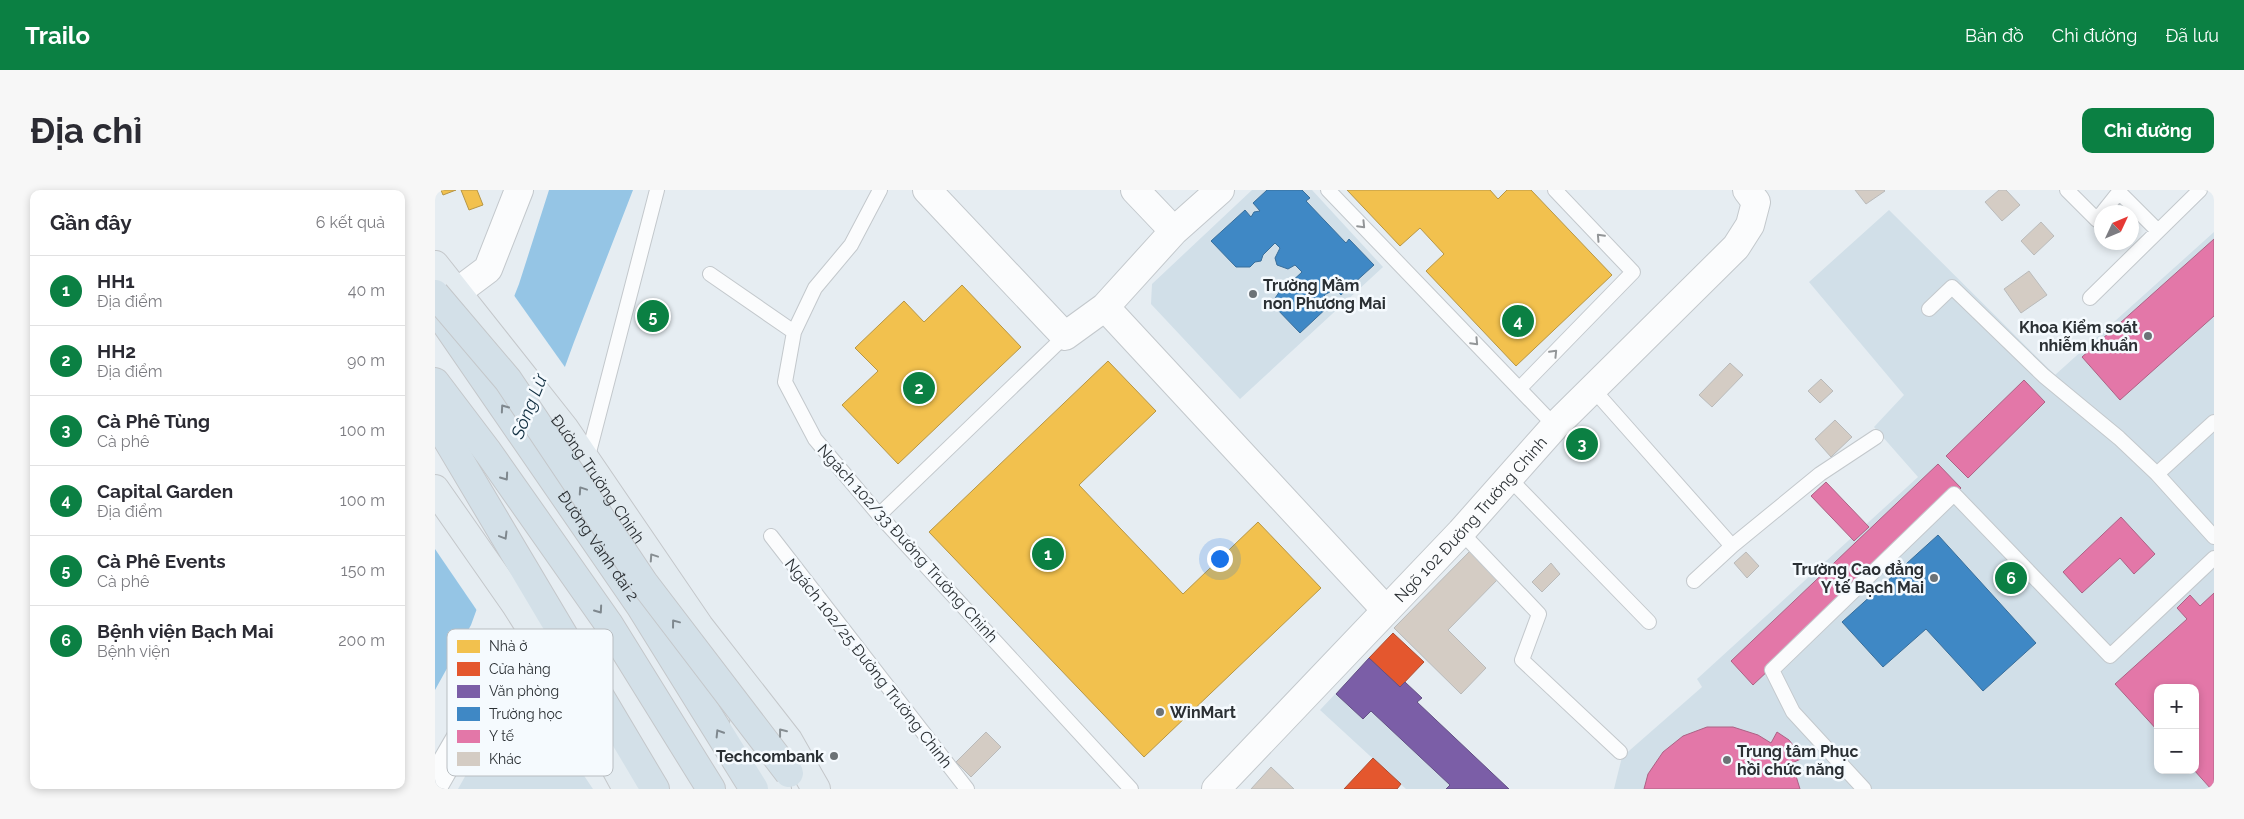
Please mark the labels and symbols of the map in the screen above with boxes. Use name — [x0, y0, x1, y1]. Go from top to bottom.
north arrow — [2094, 205, 2139, 250]
one-way arrow — [1356, 219, 1365, 228]
one-way arrow — [1597, 233, 1606, 242]
place label: Trường Mầm non Phương Mai — [1263, 276, 1386, 313]
marker: Trường Mầm non Phương Mai — [1247, 288, 1259, 300]
pin: 5 — [637, 297, 669, 335]
pin: 4 — [1502, 302, 1534, 340]
place label: Khoa Kiểm soát nhiễm khuẩn — [2019, 318, 2138, 355]
marker: Khoa Kiểm soát nhiễm khuẩn — [2142, 330, 2154, 342]
one-way arrow — [1469, 336, 1478, 345]
one-way arrow — [1548, 350, 1557, 359]
pin: 2 — [903, 369, 935, 407]
water label: Sông Lừ — [506, 370, 552, 442]
one-way arrow — [501, 404, 510, 414]
street label: Đường Trường Chinh — [547, 411, 649, 547]
pin: 3 — [1566, 425, 1598, 463]
street label: Ngõ 102 Đường Trường Chinh — [1391, 433, 1551, 606]
street label: Ngách 102/33 Đường Trường Chinh — [813, 440, 1002, 646]
one-way arrow — [500, 471, 508, 480]
one-way arrow — [578, 486, 588, 495]
street label: Đường Vành đai 2 — [554, 487, 643, 605]
one-way arrow — [498, 531, 508, 540]
pin: 1 — [1032, 535, 1064, 573]
your location — [1207, 546, 1233, 572]
one-way arrow — [649, 553, 659, 562]
street label: Ngách 102/25 Đường Trường Chinh — [781, 555, 956, 772]
pin: 6 — [1995, 559, 2027, 597]
place label: Trường Cao đẳng Y tế Bạch Mai — [1792, 560, 1924, 597]
marker: Trường Cao đẳng Y tế Bạch Mai — [1928, 572, 1940, 584]
one-way arrow — [593, 604, 602, 614]
one-way arrow — [672, 620, 680, 629]
legend — [447, 629, 613, 776]
text: Nhà ở — [489, 638, 528, 654]
text: Cửa hàng — [489, 661, 551, 677]
text: Văn phòng — [489, 683, 559, 699]
place label: WinMart — [1170, 703, 1236, 722]
text: Trường học — [489, 706, 563, 722]
marker: WinMart — [1154, 706, 1166, 718]
text: Y tế — [489, 728, 514, 744]
one-way arrow — [716, 729, 725, 738]
one-way arrow — [779, 729, 788, 738]
place label: Trung tâm Phục hồi chức năng — [1737, 742, 1858, 779]
place label: Techcombank — [716, 747, 824, 766]
marker: Techcombank — [828, 750, 840, 762]
text: Khác — [489, 751, 522, 767]
marker: Trung tâm Phục hồi chức năng — [1721, 754, 1733, 766]

